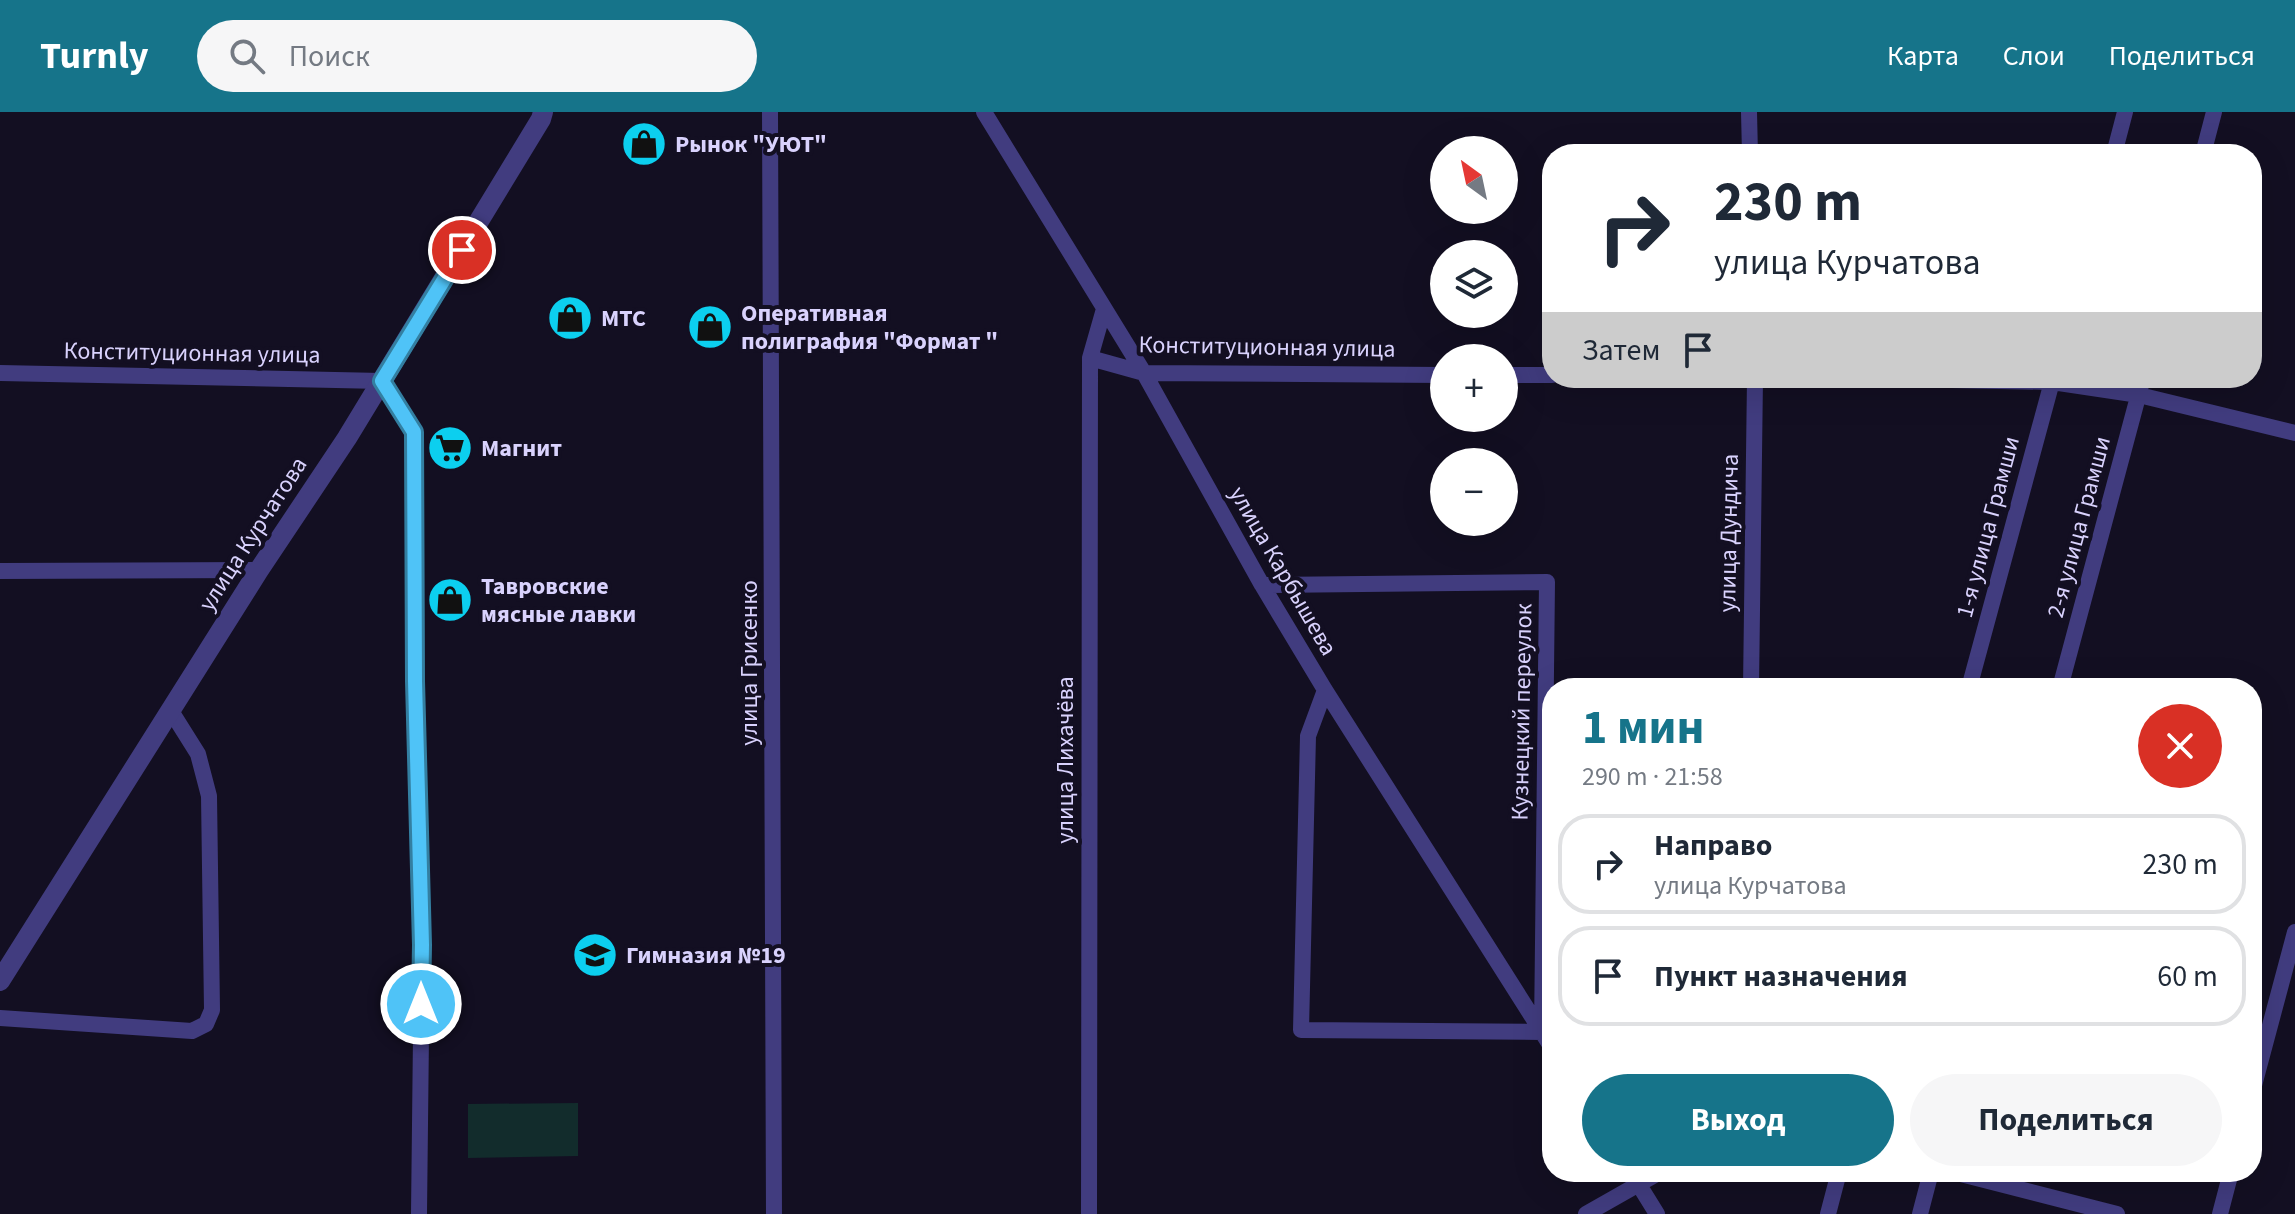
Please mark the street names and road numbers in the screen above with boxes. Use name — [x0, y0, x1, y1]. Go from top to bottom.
street label: Конституционная улица — [1138, 327, 1396, 367]
street label: Конституционная улица — [63, 333, 321, 373]
street label: 1-я улица Грамши — [1947, 432, 2029, 622]
street label: 2-я улица Грамши — [2038, 432, 2120, 622]
street label: улица Курчатова — [190, 450, 316, 618]
street label: улица Дундича — [1710, 453, 1748, 613]
street label: улица Карбышева — [1220, 480, 1346, 662]
street label: улица Грисенко — [732, 580, 767, 746]
street label: Кузнецкий переулок — [1503, 603, 1541, 821]
street label: улица Лихачёва — [1048, 676, 1083, 844]

